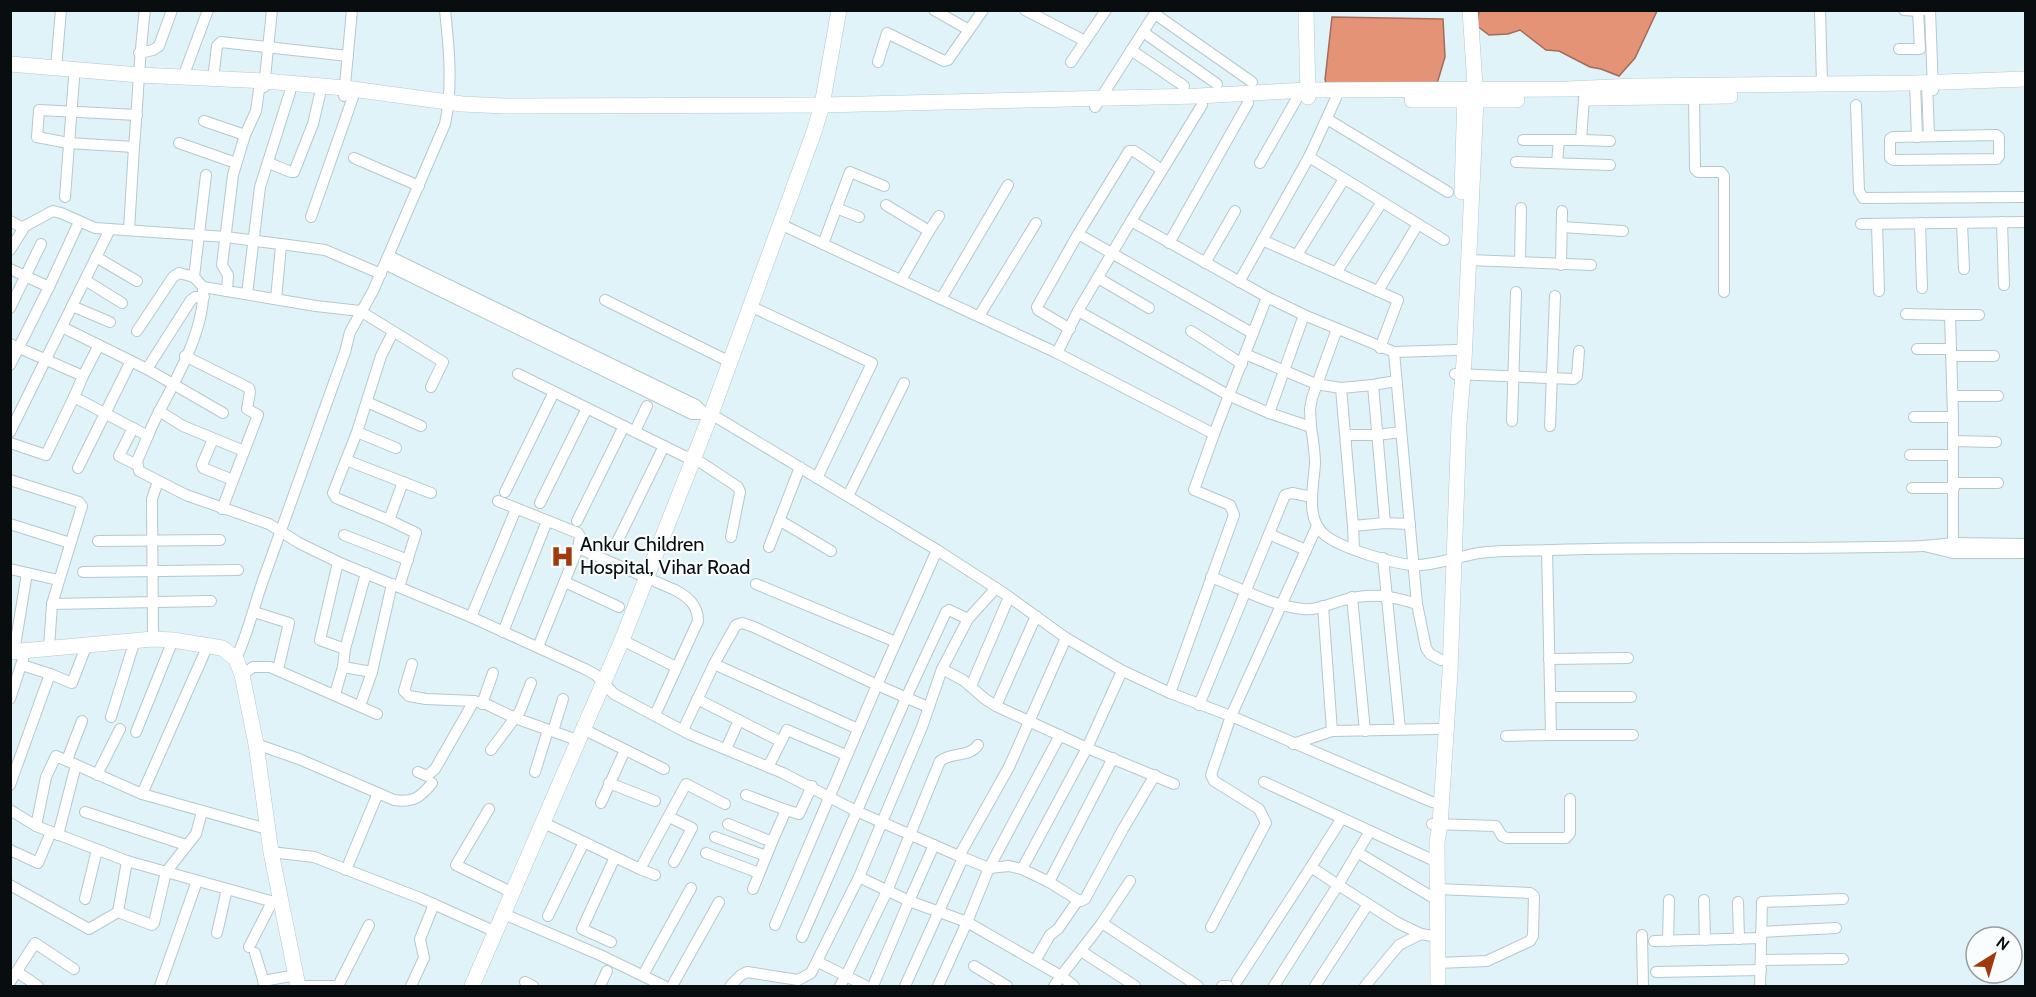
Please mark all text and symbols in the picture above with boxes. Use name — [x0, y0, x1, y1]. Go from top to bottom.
place label: Ankur Children Hospital, Vihar Road — [580, 532, 750, 579]
hospital icon: Ankur Children Hospital, Vihar Road — [549, 543, 575, 569]
north arrow — [1964, 925, 2024, 985]
text: N — [1992, 932, 2013, 954]

